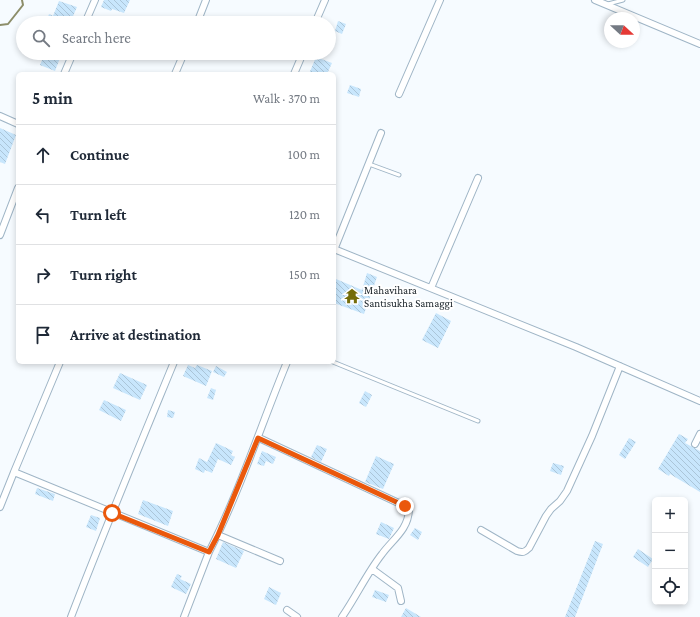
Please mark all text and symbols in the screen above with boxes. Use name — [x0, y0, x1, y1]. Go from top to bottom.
north arrow — [604, 12, 640, 48]
search box — [16, 16, 336, 60]
icon: search — [30, 27, 52, 49]
text: Search here — [62, 30, 131, 46]
text: 5 min — [32, 89, 73, 108]
text: Walk · 370 m — [253, 91, 320, 106]
icon: ahead — [32, 144, 54, 166]
text: Continue — [70, 147, 129, 163]
text: 100 m — [288, 147, 320, 162]
icon: left — [32, 204, 54, 226]
text: Turn left — [70, 207, 126, 223]
text: 120 m — [289, 207, 320, 222]
icon: right — [32, 264, 54, 286]
text: Turn right — [70, 267, 137, 283]
text: 150 m — [289, 267, 320, 282]
place label: Mahavihara Santisukha Samaggi — [364, 284, 453, 310]
temple icon: Mahavihara Santisukha Samaggi — [343, 287, 361, 305]
icon: arrive — [32, 324, 54, 346]
text: Arrive at destination — [70, 327, 201, 343]
route end — [396, 497, 414, 515]
map controls — [652, 497, 688, 605]
button: + — [652, 497, 688, 533]
route start — [103, 504, 121, 522]
button: − — [652, 533, 688, 569]
button: locate — [652, 569, 688, 605]

